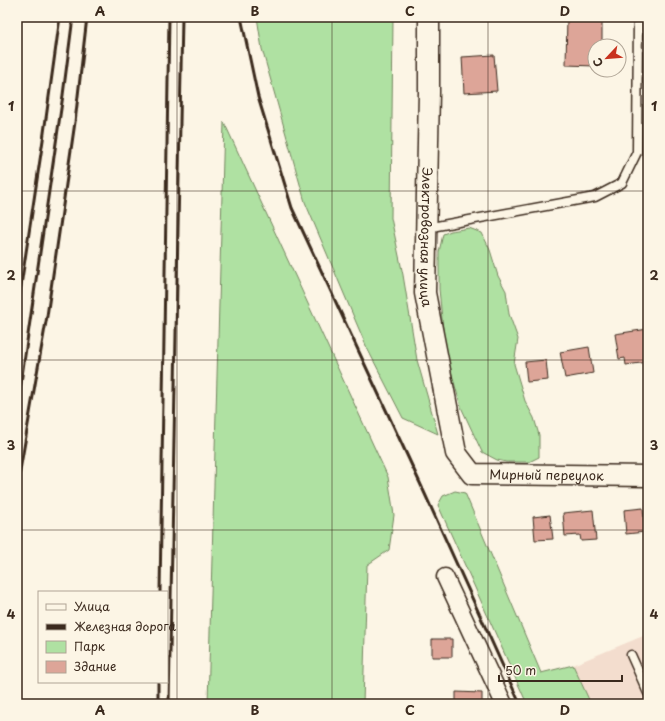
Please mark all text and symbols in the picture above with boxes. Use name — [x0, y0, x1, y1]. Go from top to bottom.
text: A — [95, 1, 105, 20]
text: B — [251, 1, 260, 20]
text: C — [405, 1, 415, 20]
text: D — [560, 1, 570, 20]
north arrow — [587, 38, 627, 78]
text: С — [588, 55, 607, 70]
text: 1 — [8, 96, 14, 115]
text: 1 — [651, 96, 657, 115]
street label: Электровозная улица — [416, 167, 438, 309]
text: 2 — [6, 265, 16, 284]
text: 2 — [649, 265, 659, 284]
text: 3 — [7, 435, 16, 454]
text: 3 — [650, 435, 659, 454]
street label: Мирный переулок — [489, 464, 604, 485]
legend — [38, 591, 168, 683]
text: Улица — [74, 597, 110, 615]
text: 4 — [7, 604, 16, 623]
text: 4 — [650, 604, 659, 623]
text: Железная дорога — [74, 617, 177, 635]
text: Парк — [74, 637, 106, 655]
text: Здание — [74, 657, 116, 675]
scale bar — [499, 657, 622, 683]
text: 50 m — [505, 661, 536, 679]
text: A — [95, 700, 105, 719]
text: B — [251, 700, 260, 719]
text: C — [405, 700, 415, 719]
text: D — [560, 700, 570, 719]

